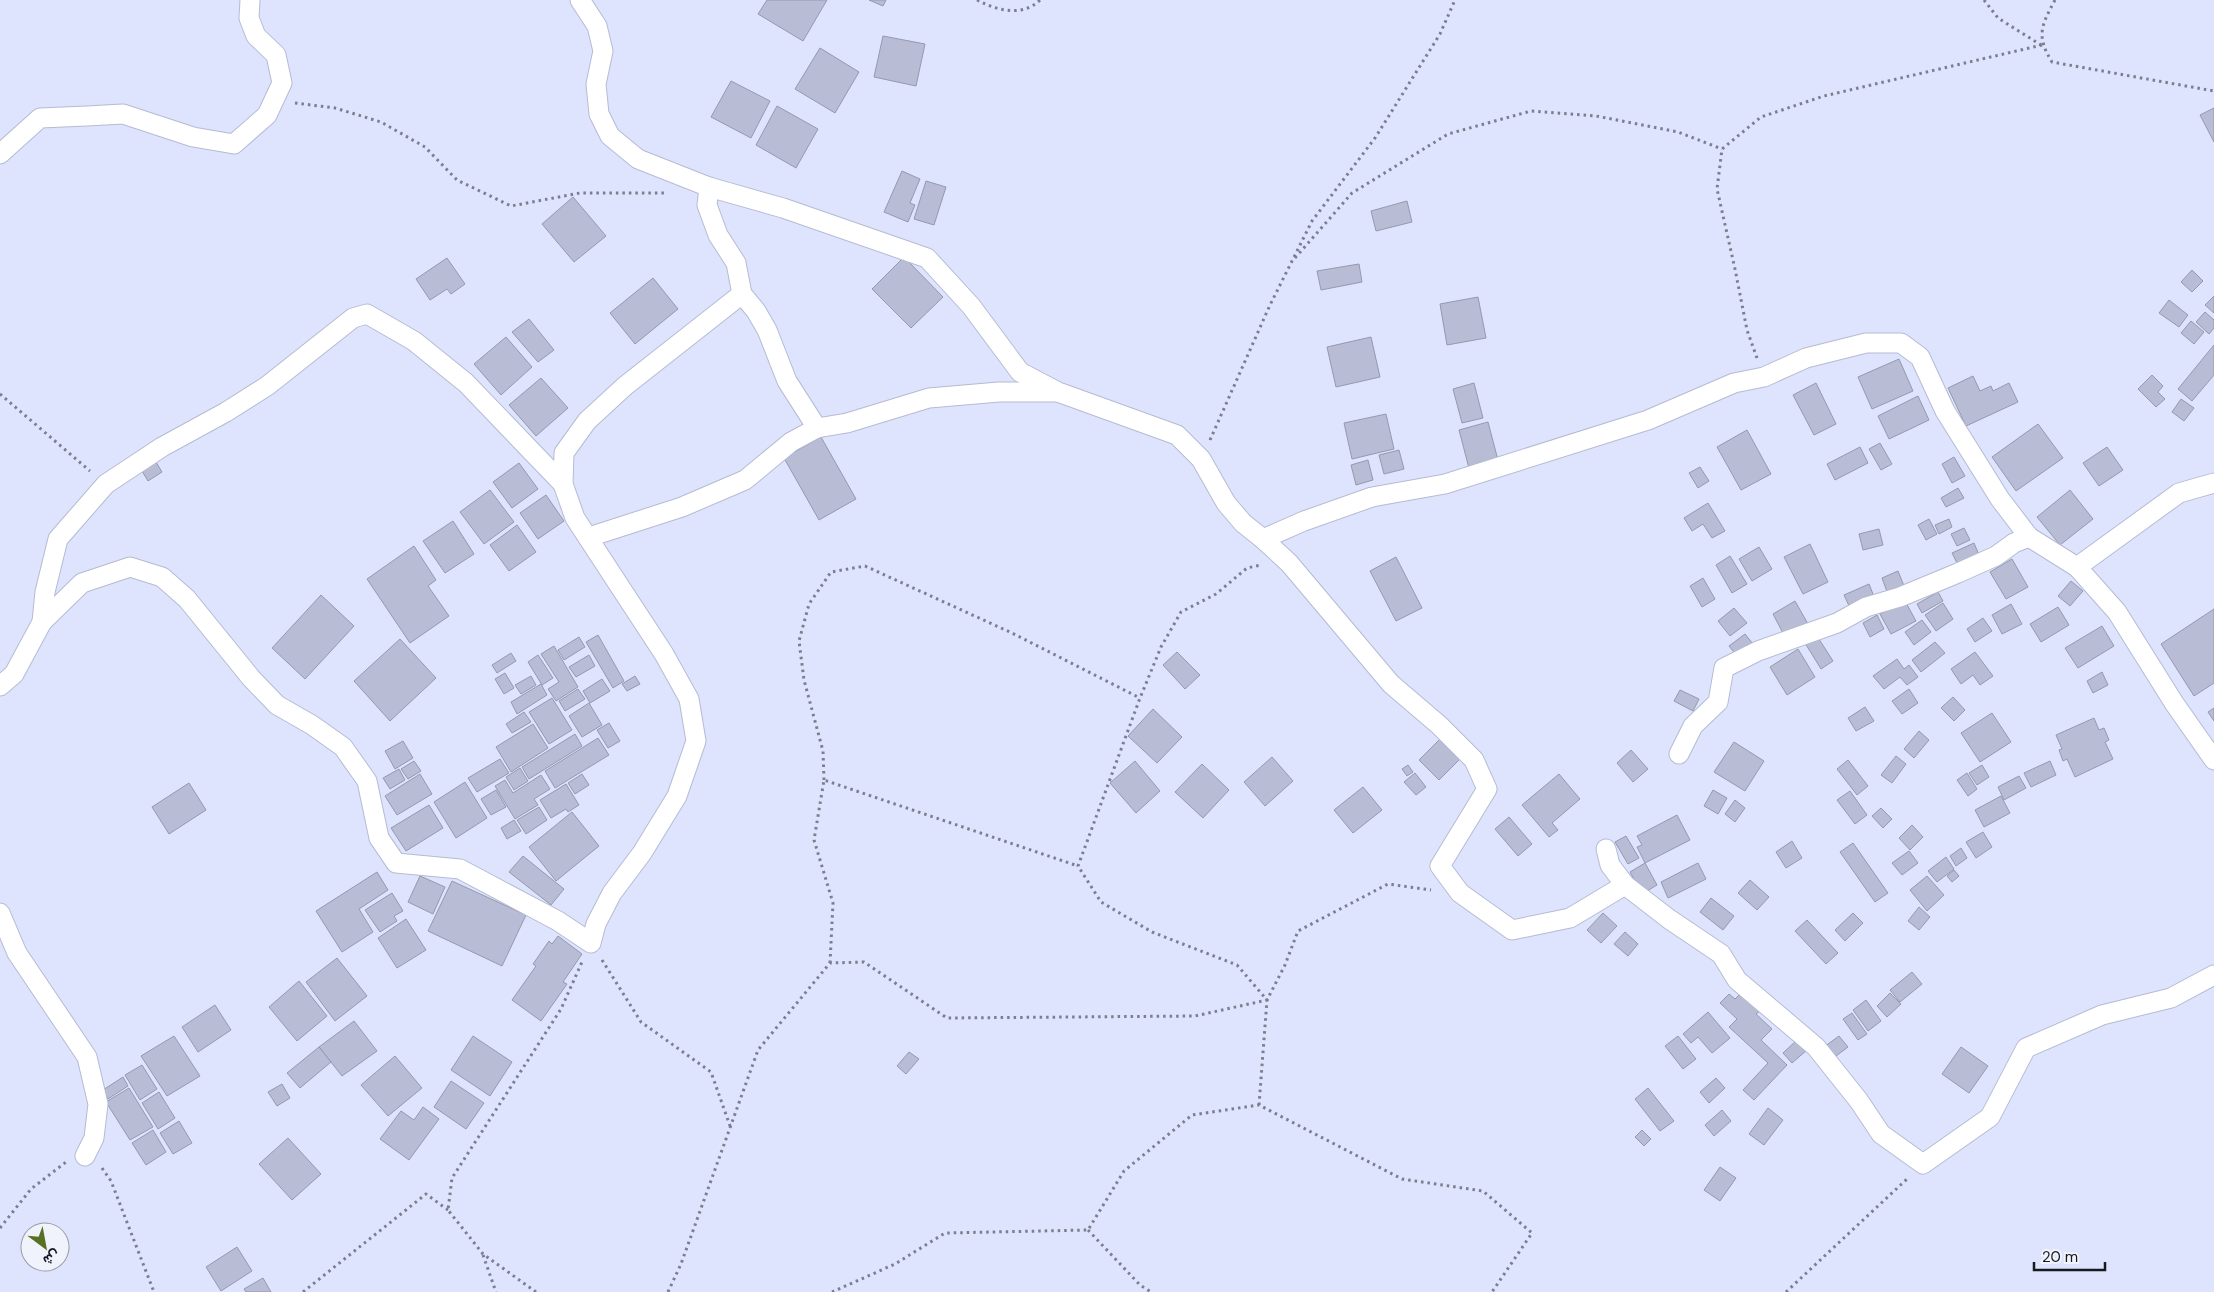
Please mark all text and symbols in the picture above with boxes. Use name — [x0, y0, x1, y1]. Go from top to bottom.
north arrow — [20, 1222, 70, 1272]
scale bar — [2034, 1240, 2105, 1272]
text: ش — [40, 1246, 64, 1270]
text: 20 m — [2042, 1247, 2078, 1267]

